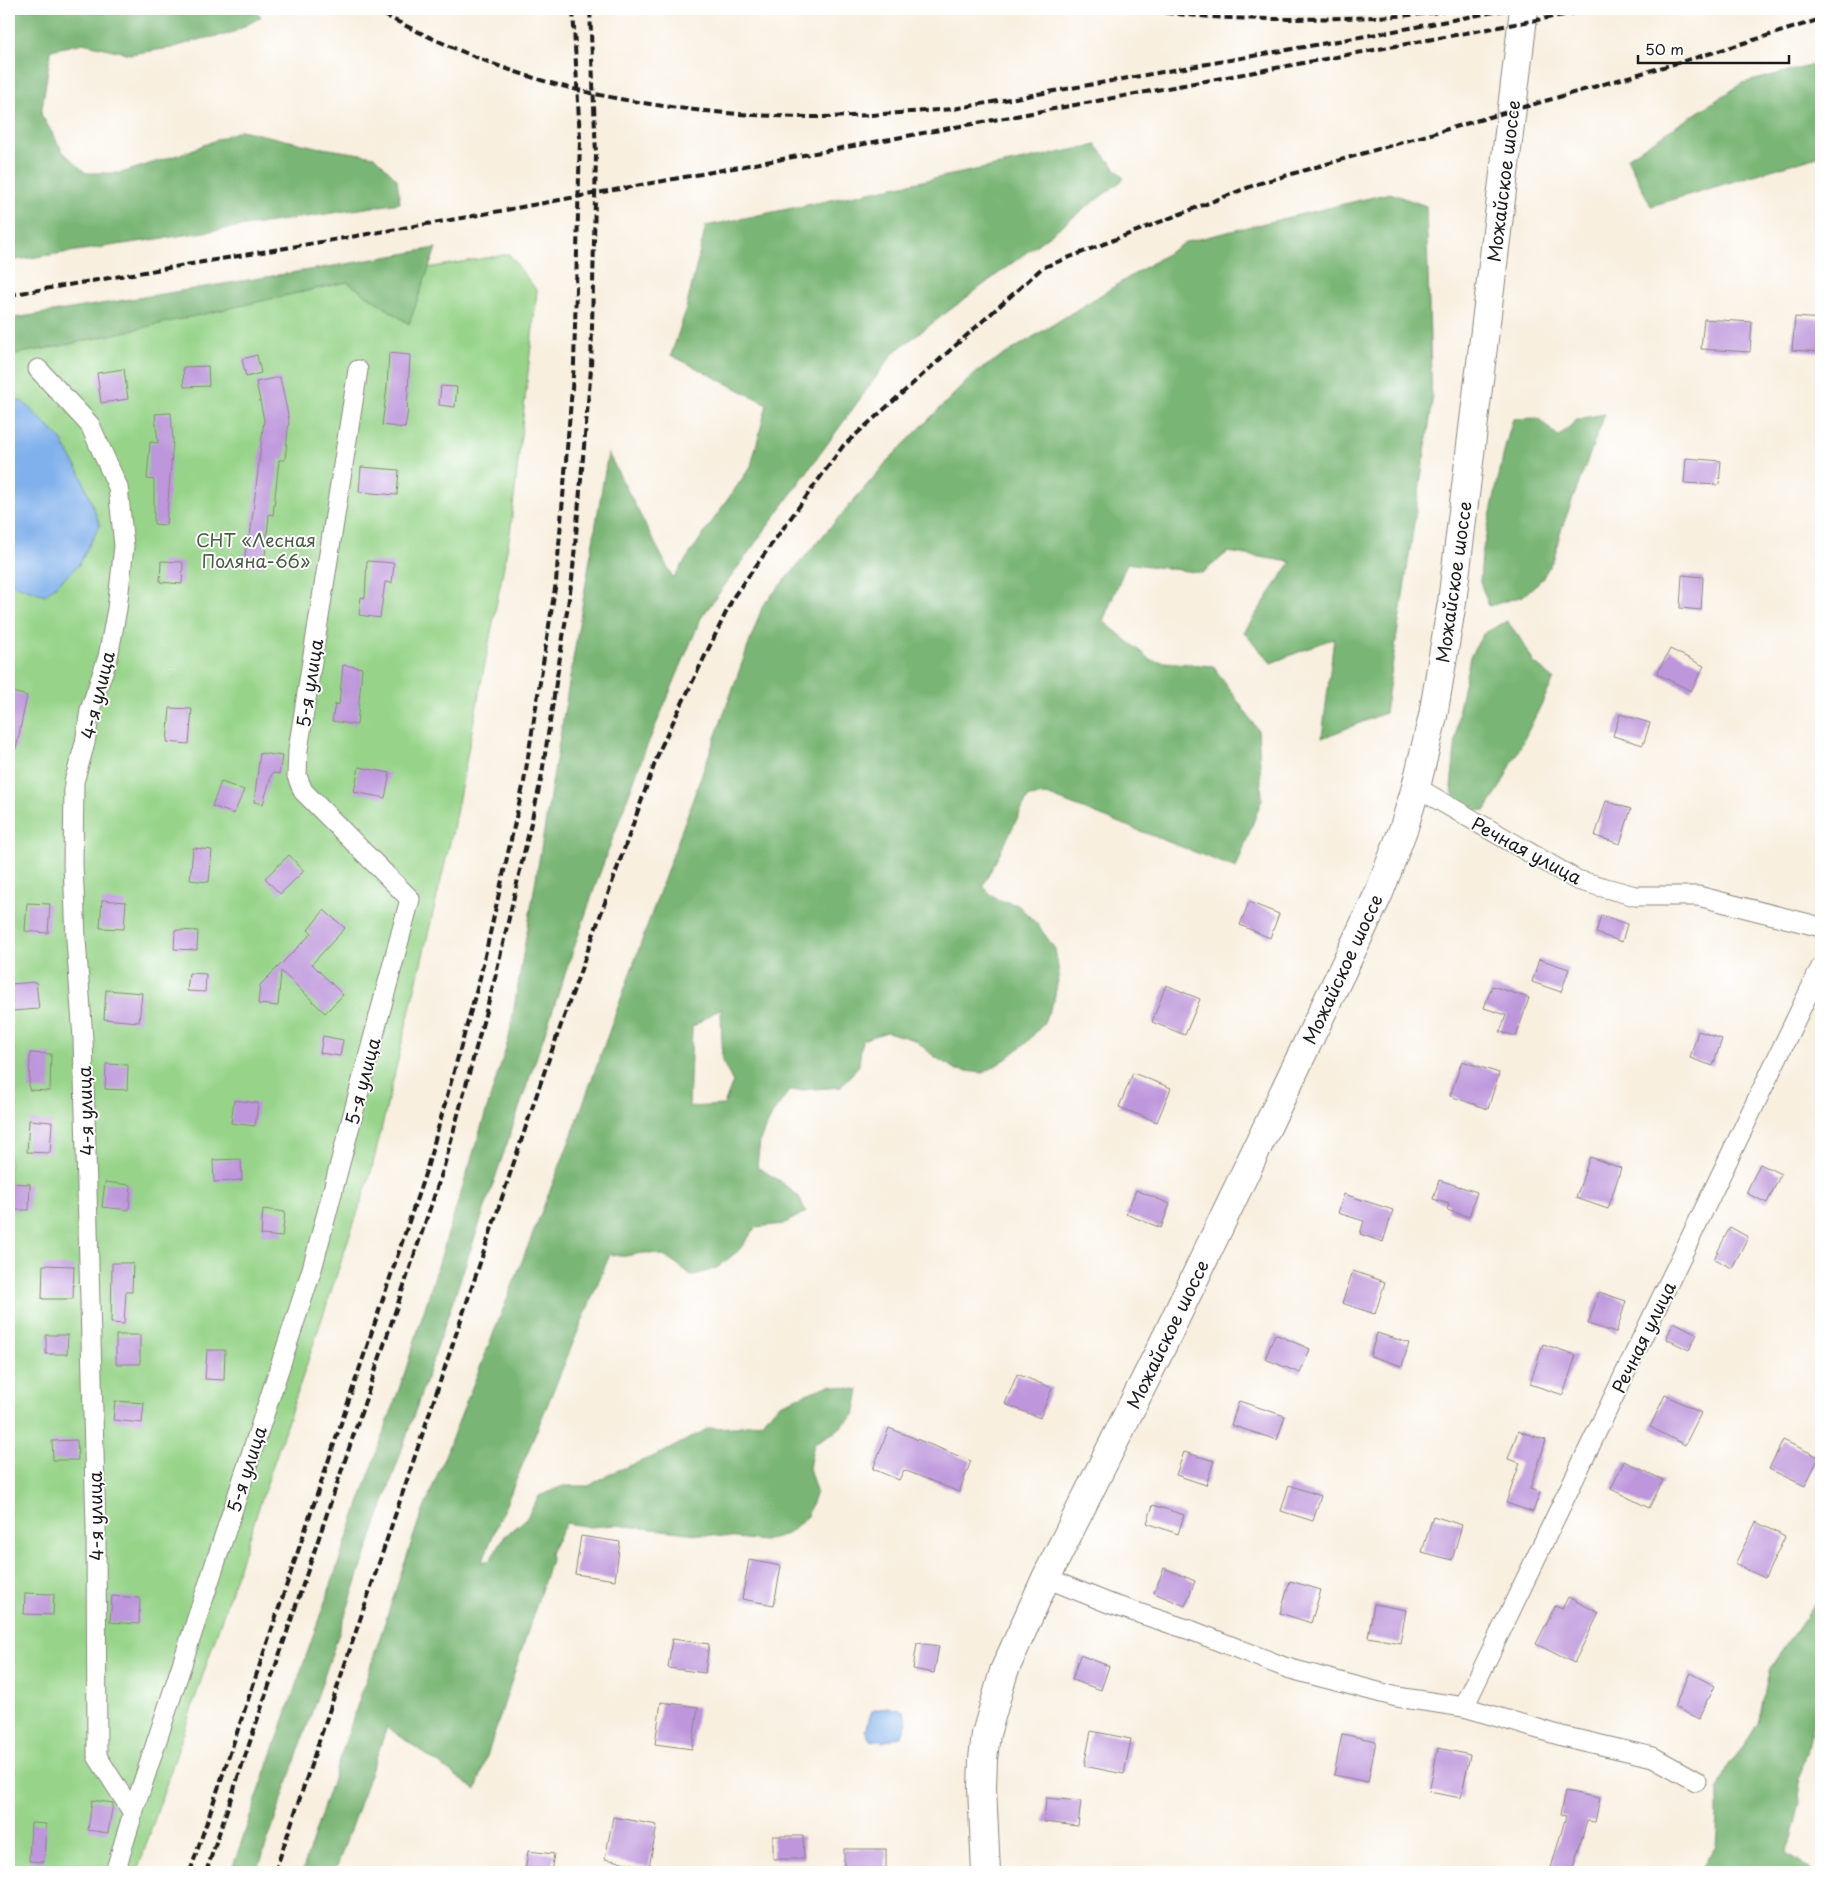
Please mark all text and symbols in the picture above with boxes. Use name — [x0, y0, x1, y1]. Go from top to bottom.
scale bar — [1638, 32, 1789, 64]
text: 50 m — [1645, 37, 1684, 60]
street label: Можайское шоссе — [1480, 99, 1526, 263]
street label: Можайское шоссе — [1428, 499, 1478, 665]
park label: СНТ «Лесная Поляна-66» — [196, 526, 316, 574]
street label: 5-я улица — [289, 636, 329, 729]
street label: 4-я улица — [73, 648, 121, 742]
street label: Речная улица — [1467, 810, 1588, 891]
street label: Можайское шоссе — [1295, 889, 1389, 1049]
street label: 5-я улица — [337, 1034, 387, 1128]
street label: 4-я улица — [70, 1065, 100, 1156]
street label: Можайское шоссе — [1119, 1255, 1215, 1413]
street label: Речная улица — [1604, 1276, 1682, 1397]
street label: 5-я улица — [219, 1422, 273, 1516]
street label: 4-я улица — [81, 1470, 109, 1561]

